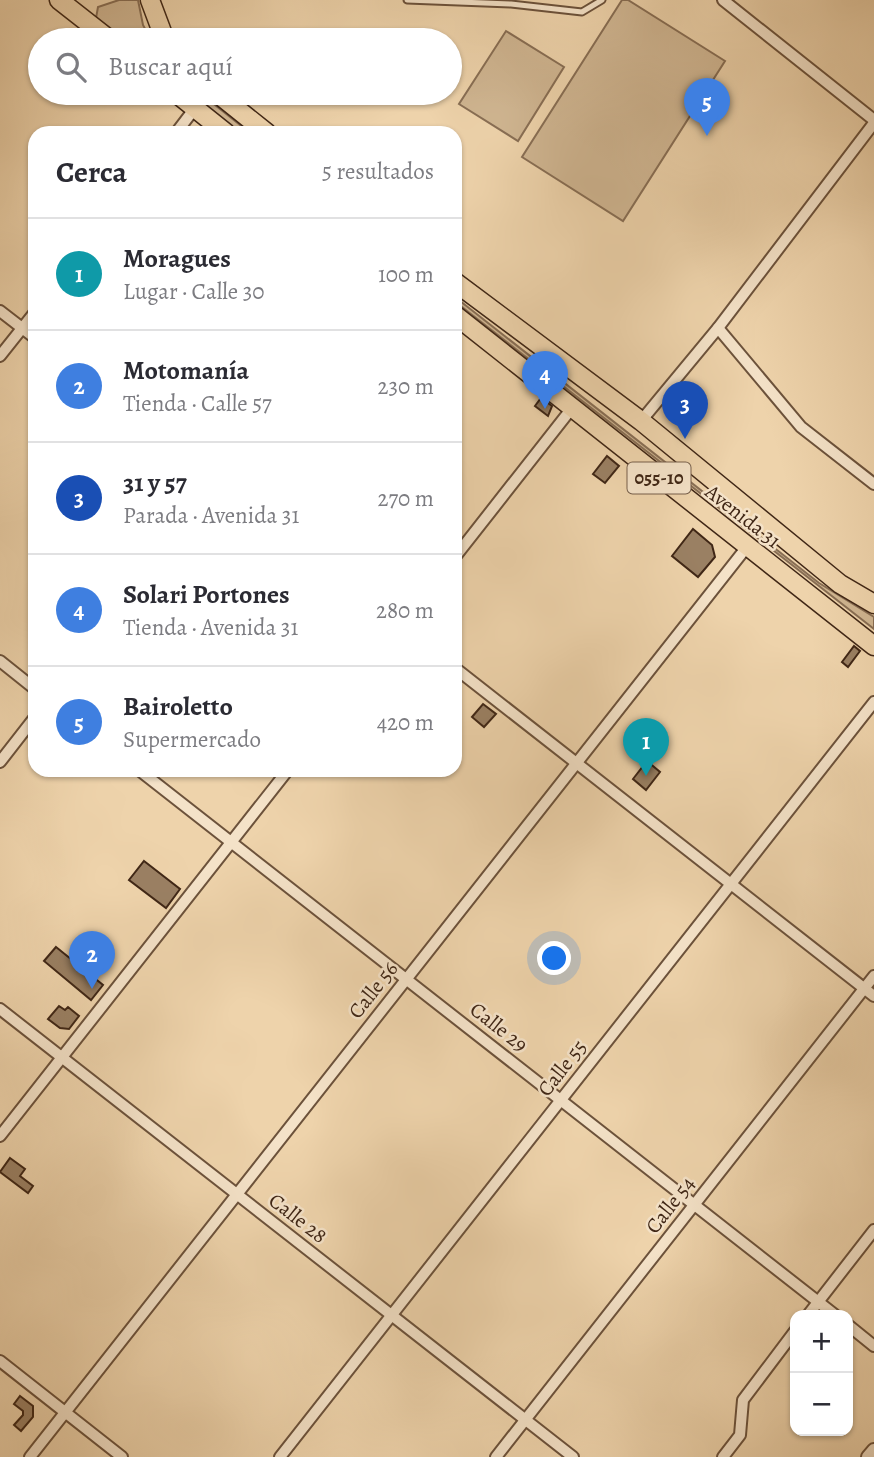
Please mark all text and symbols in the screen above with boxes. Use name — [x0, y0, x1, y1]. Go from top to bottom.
search box — [28, 28, 462, 105]
icon: search — [52, 48, 90, 86]
text: Buscar aquí — [108, 49, 233, 84]
pin: 5 — [684, 78, 730, 136]
text: Cerca — [56, 152, 127, 192]
text: 5 resultados — [322, 156, 434, 187]
text: Moragues — [123, 241, 231, 276]
text: 1 — [75, 259, 83, 290]
text: 100 m — [378, 259, 434, 290]
text: Lugar · Calle 30 — [123, 276, 265, 307]
pin: 4 — [522, 351, 568, 409]
text: Motomanía — [123, 353, 249, 388]
text: 2 — [73, 371, 85, 402]
text: 230 m — [378, 371, 434, 402]
pin: 3 — [662, 381, 708, 439]
text: Tienda · Calle 57 — [123, 388, 272, 419]
road number: 055-10 — [628, 463, 690, 494]
text: 31 y 57 — [123, 465, 187, 500]
street label: Avenida 31 — [699, 477, 787, 554]
text: 3 — [74, 483, 84, 514]
text: 270 m — [377, 483, 434, 514]
text: Parada · Avenida 31 — [123, 500, 299, 531]
text: Solari Portones — [123, 577, 290, 612]
text: 4 — [74, 595, 84, 626]
text: 280 m — [376, 595, 434, 626]
text: Tienda · Avenida 31 — [123, 612, 298, 643]
text: Bairoletto — [123, 689, 233, 724]
text: 5 — [74, 707, 84, 738]
text: 420 m — [377, 707, 434, 738]
pin: 1 — [623, 718, 669, 776]
text: Supermercado — [123, 724, 261, 755]
pin: 2 — [69, 931, 115, 989]
your location — [537, 941, 571, 975]
street label: Calle 56 — [342, 955, 404, 1024]
street label: Calle 29 — [464, 996, 534, 1058]
street label: Calle 55 — [531, 1034, 593, 1102]
street label: Calle 54 — [639, 1171, 701, 1239]
street label: Calle 28 — [263, 1186, 333, 1250]
map controls — [790, 1310, 853, 1436]
button: + — [790, 1310, 853, 1373]
button: − — [790, 1373, 853, 1436]

